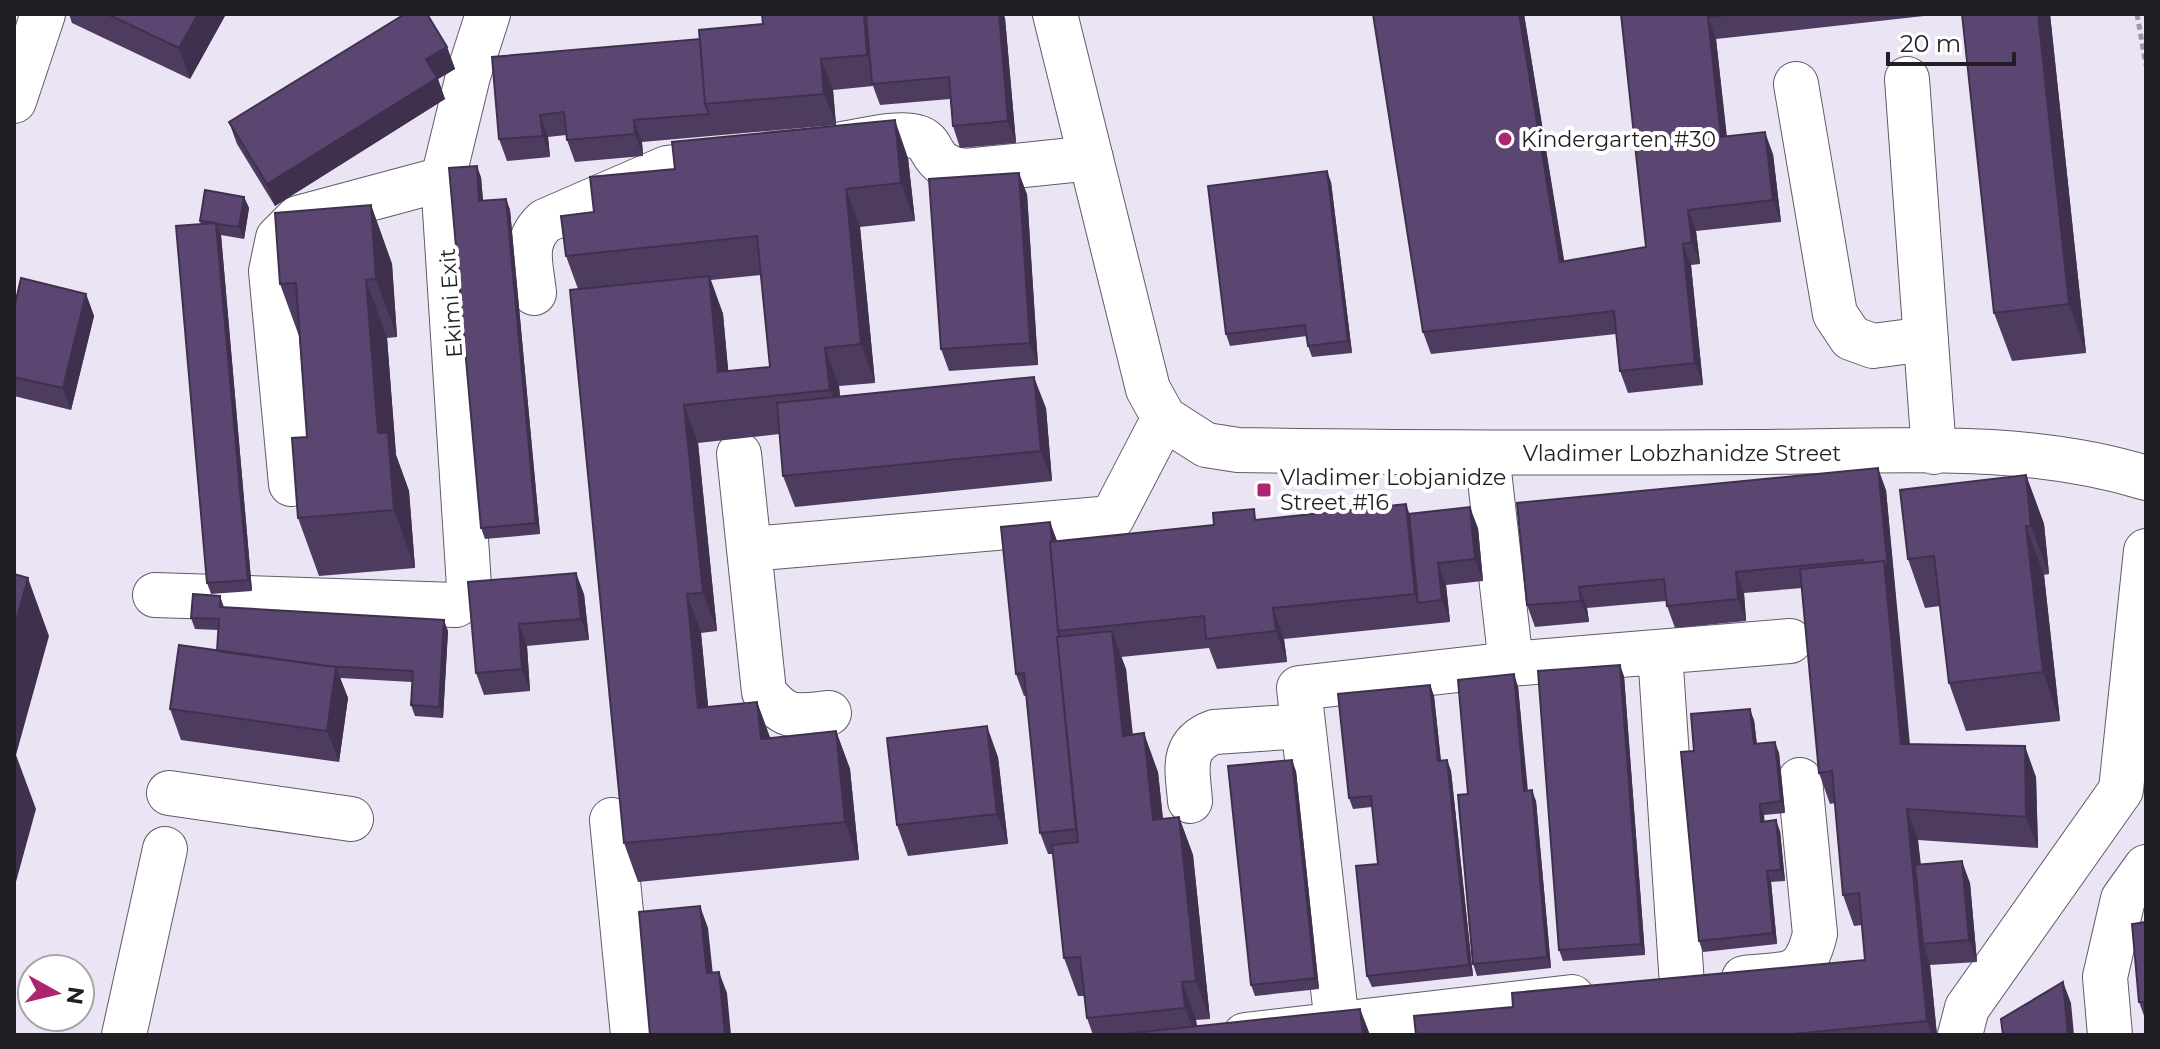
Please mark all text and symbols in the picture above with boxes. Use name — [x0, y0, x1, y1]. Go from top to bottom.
scale bar — [1888, 16, 2014, 66]
text: 20 m — [1900, 29, 1961, 58]
place label: Kindergarten #30 — [1521, 126, 1716, 153]
marker: Kindergarten #30 — [1496, 130, 1514, 148]
street label: Ekimi Exit — [434, 247, 468, 359]
street label: Vladimer Lobzhanidze Street — [1523, 440, 1841, 467]
place label: Vladimer Lobjanidze Street #16 — [1280, 464, 1506, 516]
marker: Vladimer Lobjanidze Street #16 — [1255, 481, 1273, 499]
north arrow — [16, 953, 96, 1033]
text: N — [61, 985, 90, 1006]

